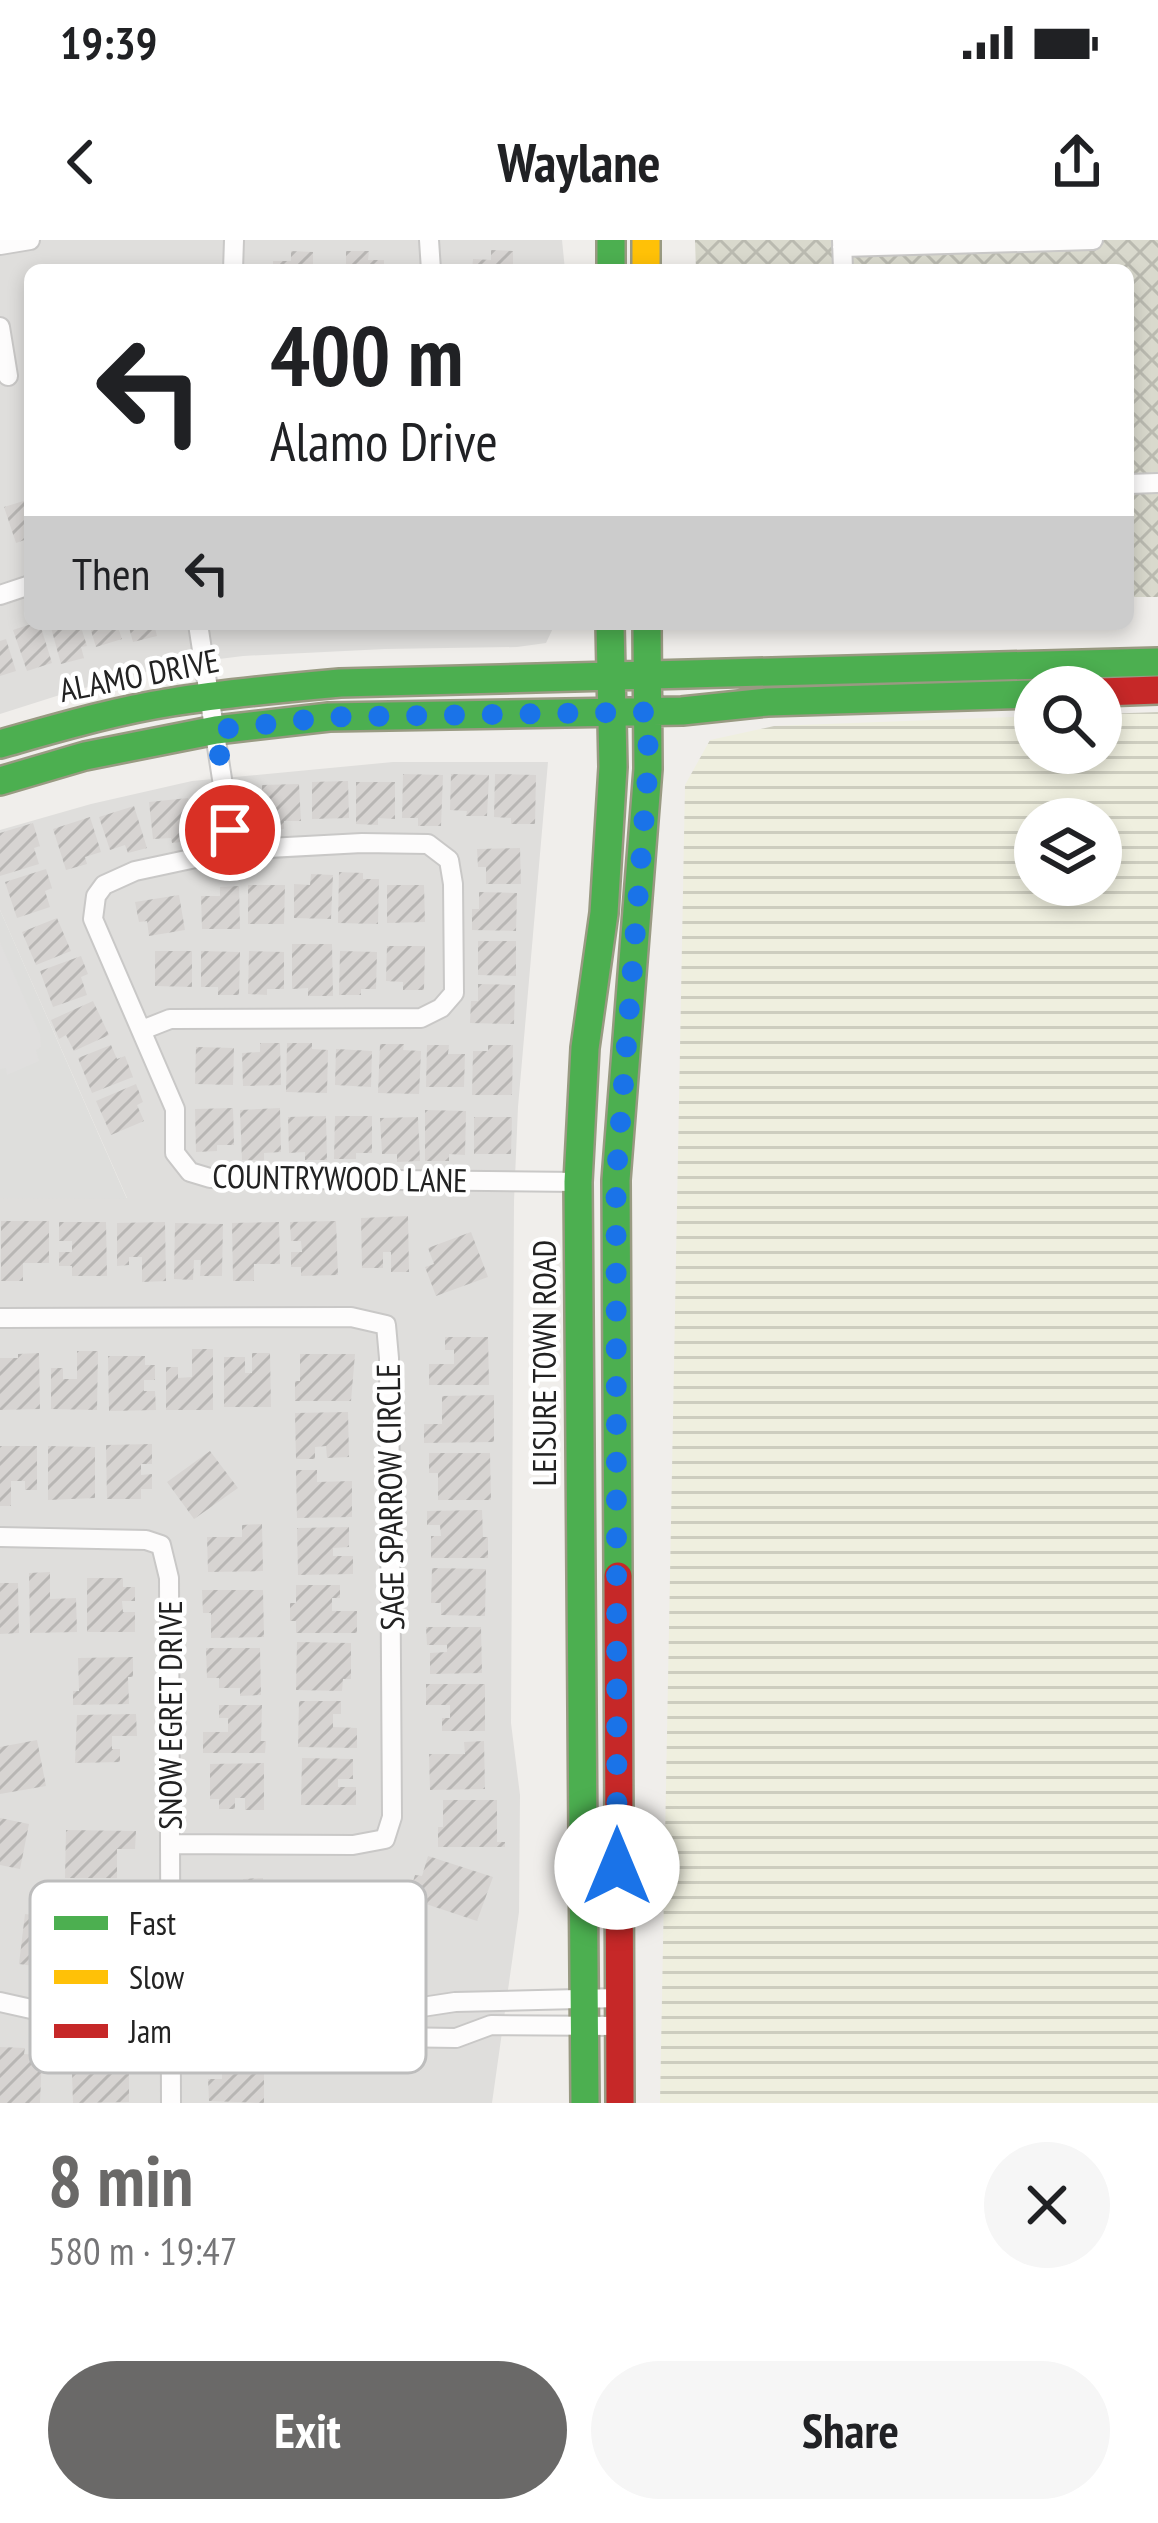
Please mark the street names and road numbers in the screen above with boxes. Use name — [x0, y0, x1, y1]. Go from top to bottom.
street label: ALAMO DRIVE — [56, 638, 222, 711]
street label: COUNTRYWOOD LANE — [212, 1154, 468, 1201]
street label: LEISURE TOWN ROAD — [522, 1240, 565, 1486]
street label: SAGE SPARROW CIRCLE — [366, 1363, 413, 1631]
street label: SNOW EGRET DRIVE — [148, 1600, 191, 1830]

